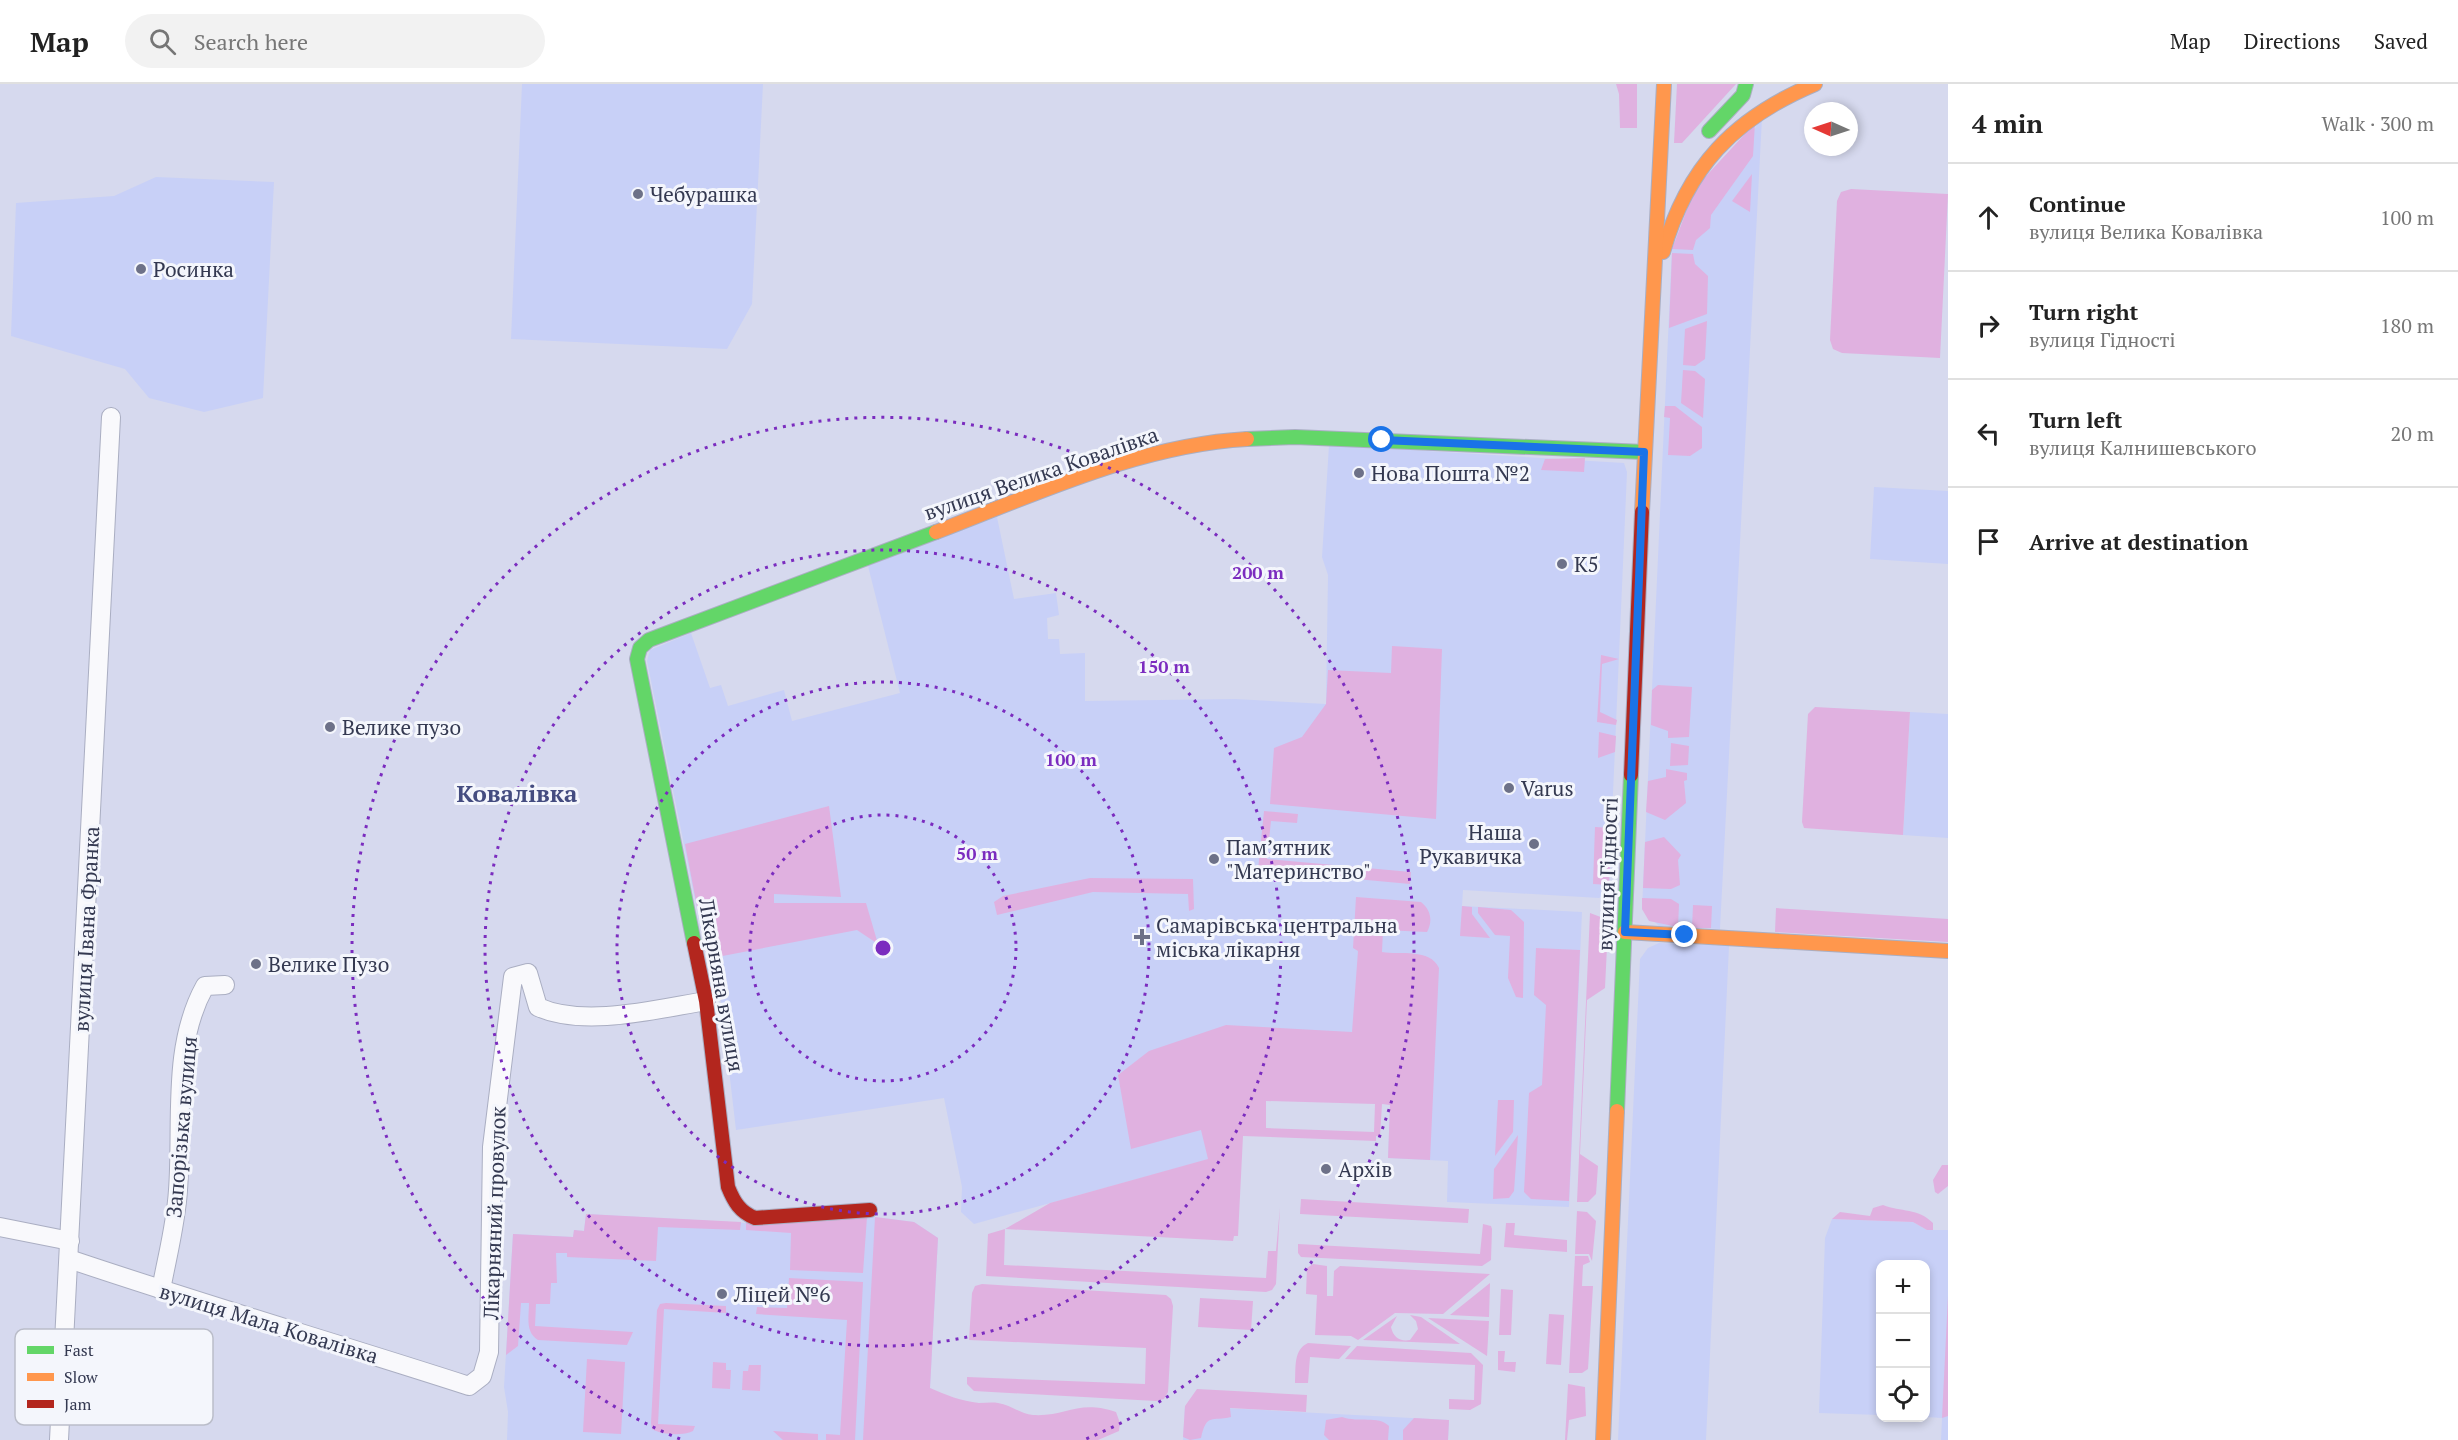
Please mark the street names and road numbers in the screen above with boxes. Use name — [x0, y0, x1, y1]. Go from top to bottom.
street label: вулиця Велика Ковалівка — [920, 420, 1162, 526]
street label: вулиця Гідності — [1590, 797, 1624, 951]
street label: вулиця Івана Франка — [67, 825, 105, 1033]
street label: Лікарняна вулиця — [693, 895, 751, 1074]
street label: Запорізька вулиця — [159, 1035, 203, 1219]
street label: Лікарняний провулок — [476, 1105, 512, 1321]
street label: вулиця Мала Ковалівка — [156, 1276, 382, 1370]

